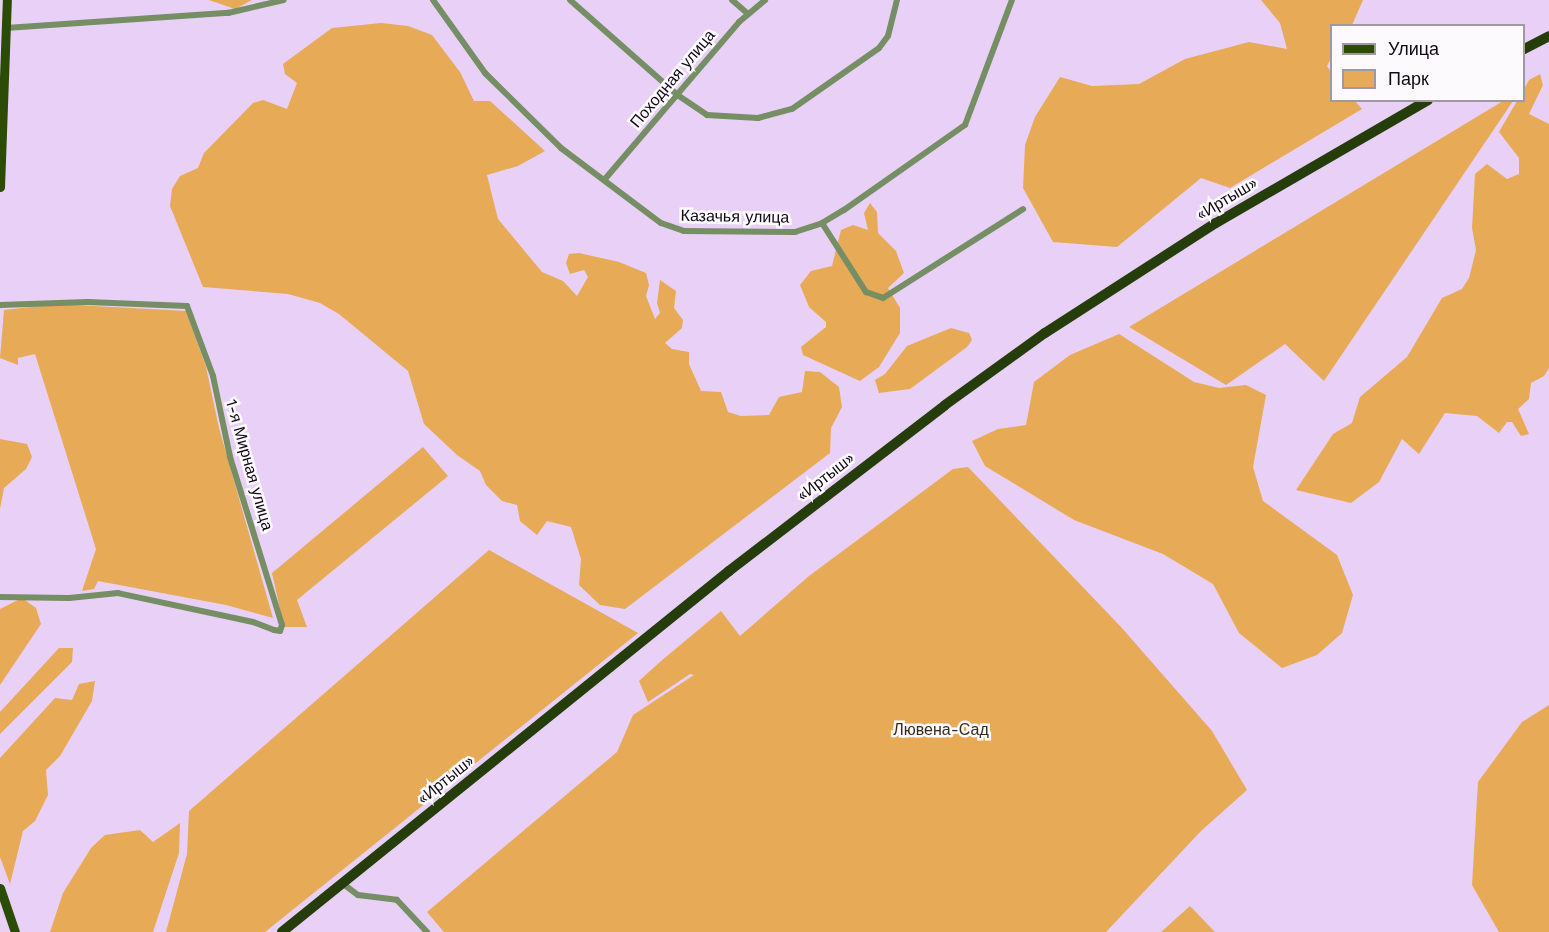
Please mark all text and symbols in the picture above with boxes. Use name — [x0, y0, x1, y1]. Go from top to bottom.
legend — [1330, 24, 1525, 102]
street label: Походная улица — [627, 26, 719, 132]
text: Улица — [1388, 38, 1439, 59]
text: Парк — [1388, 68, 1429, 89]
street label: «Иртыш» — [1193, 173, 1261, 225]
street label: Казачья улица — [680, 206, 790, 228]
street label: 1-я Мирная улица — [221, 397, 277, 533]
street label: «Иртыш» — [793, 449, 859, 505]
park label: Лювена-Сад — [893, 720, 989, 740]
street label: «Иртыш» — [414, 751, 478, 809]

